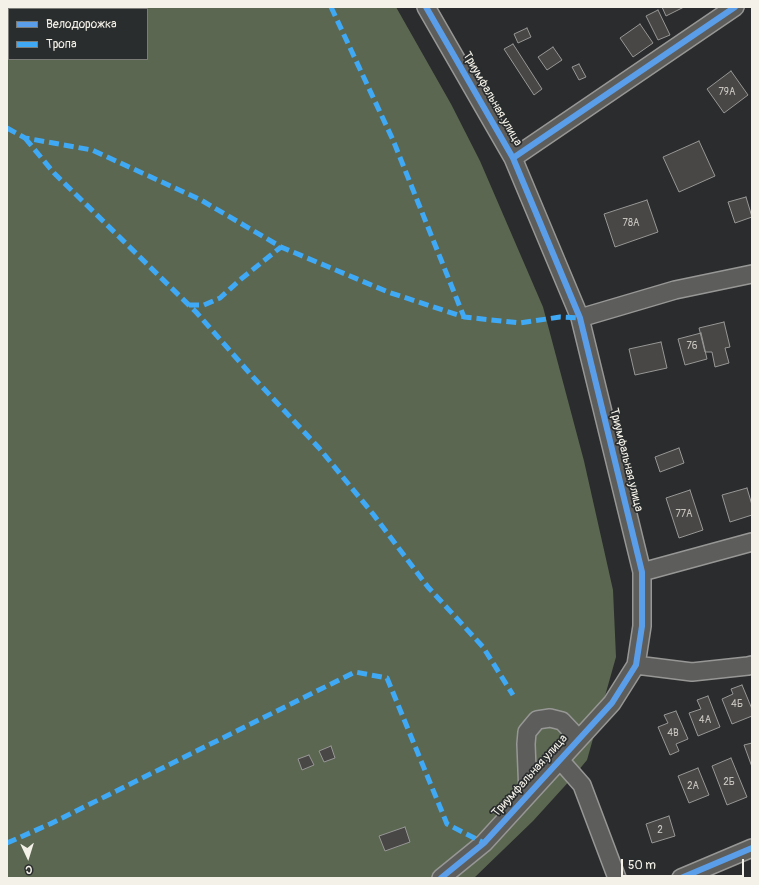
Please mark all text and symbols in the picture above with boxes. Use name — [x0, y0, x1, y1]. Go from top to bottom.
legend — [8, 8, 148, 60]
text: Велодорожка — [46, 17, 117, 32]
text: Тропа — [46, 37, 76, 52]
street label: Триумфальная улица — [459, 49, 525, 149]
house number: 79А — [719, 86, 735, 98]
house number: 78А — [623, 217, 639, 229]
house number: 76 — [686, 340, 698, 352]
street label: Триумфальная улица — [606, 407, 646, 513]
house number: 77А — [675, 508, 693, 520]
house number: 4Б — [731, 698, 743, 710]
house number: 4А — [699, 714, 711, 726]
house number: 4В — [667, 727, 679, 739]
street label: Триумфальная улица — [489, 732, 571, 820]
house number: 2Б — [723, 776, 735, 788]
house number: 2А — [687, 780, 699, 792]
house number: 2 — [657, 824, 663, 836]
north arrow — [8, 837, 48, 877]
scale bar — [623, 851, 746, 877]
text: 50 m — [628, 858, 656, 873]
text: С — [25, 863, 33, 876]

